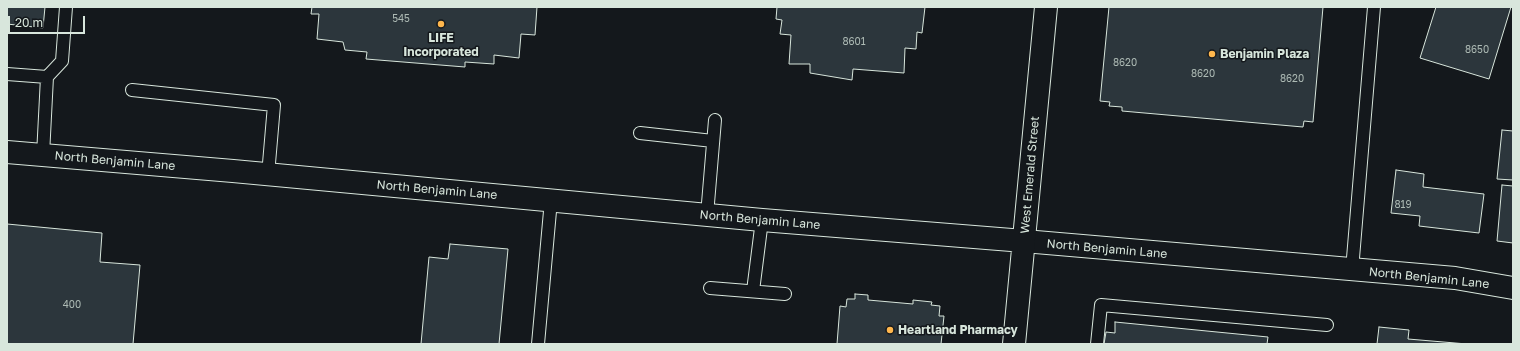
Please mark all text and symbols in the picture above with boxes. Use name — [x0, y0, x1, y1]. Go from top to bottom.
scale bar — [10, 8, 87, 34]
house number: 545 — [392, 13, 410, 25]
text: 20 m — [15, 15, 43, 30]
marker: LIFE Incorporated — [436, 19, 446, 29]
place label: LIFE Incorporated — [403, 31, 479, 59]
house number: 8601 — [842, 36, 866, 48]
house number: 8650 — [1465, 44, 1489, 56]
place label: Benjamin Plaza — [1220, 47, 1309, 61]
marker: Benjamin Plaza — [1207, 49, 1217, 59]
house number: 8620 — [1113, 57, 1137, 69]
house number: 8620 — [1191, 68, 1215, 80]
house number: 8620 — [1280, 73, 1304, 85]
street label: West Emerald Street — [1018, 116, 1042, 234]
street label: North Benjamin Lane — [54, 149, 176, 173]
street label: North Benjamin Lane — [376, 178, 498, 202]
house number: 819 — [1395, 199, 1411, 211]
street label: North Benjamin Lane — [699, 208, 821, 232]
street label: North Benjamin Lane — [1046, 237, 1168, 261]
street label: North Benjamin Lane — [1368, 265, 1490, 291]
house number: 400 — [63, 299, 81, 311]
place label: Heartland Pharmacy — [898, 323, 1018, 337]
marker: Heartland Pharmacy — [885, 325, 895, 335]

